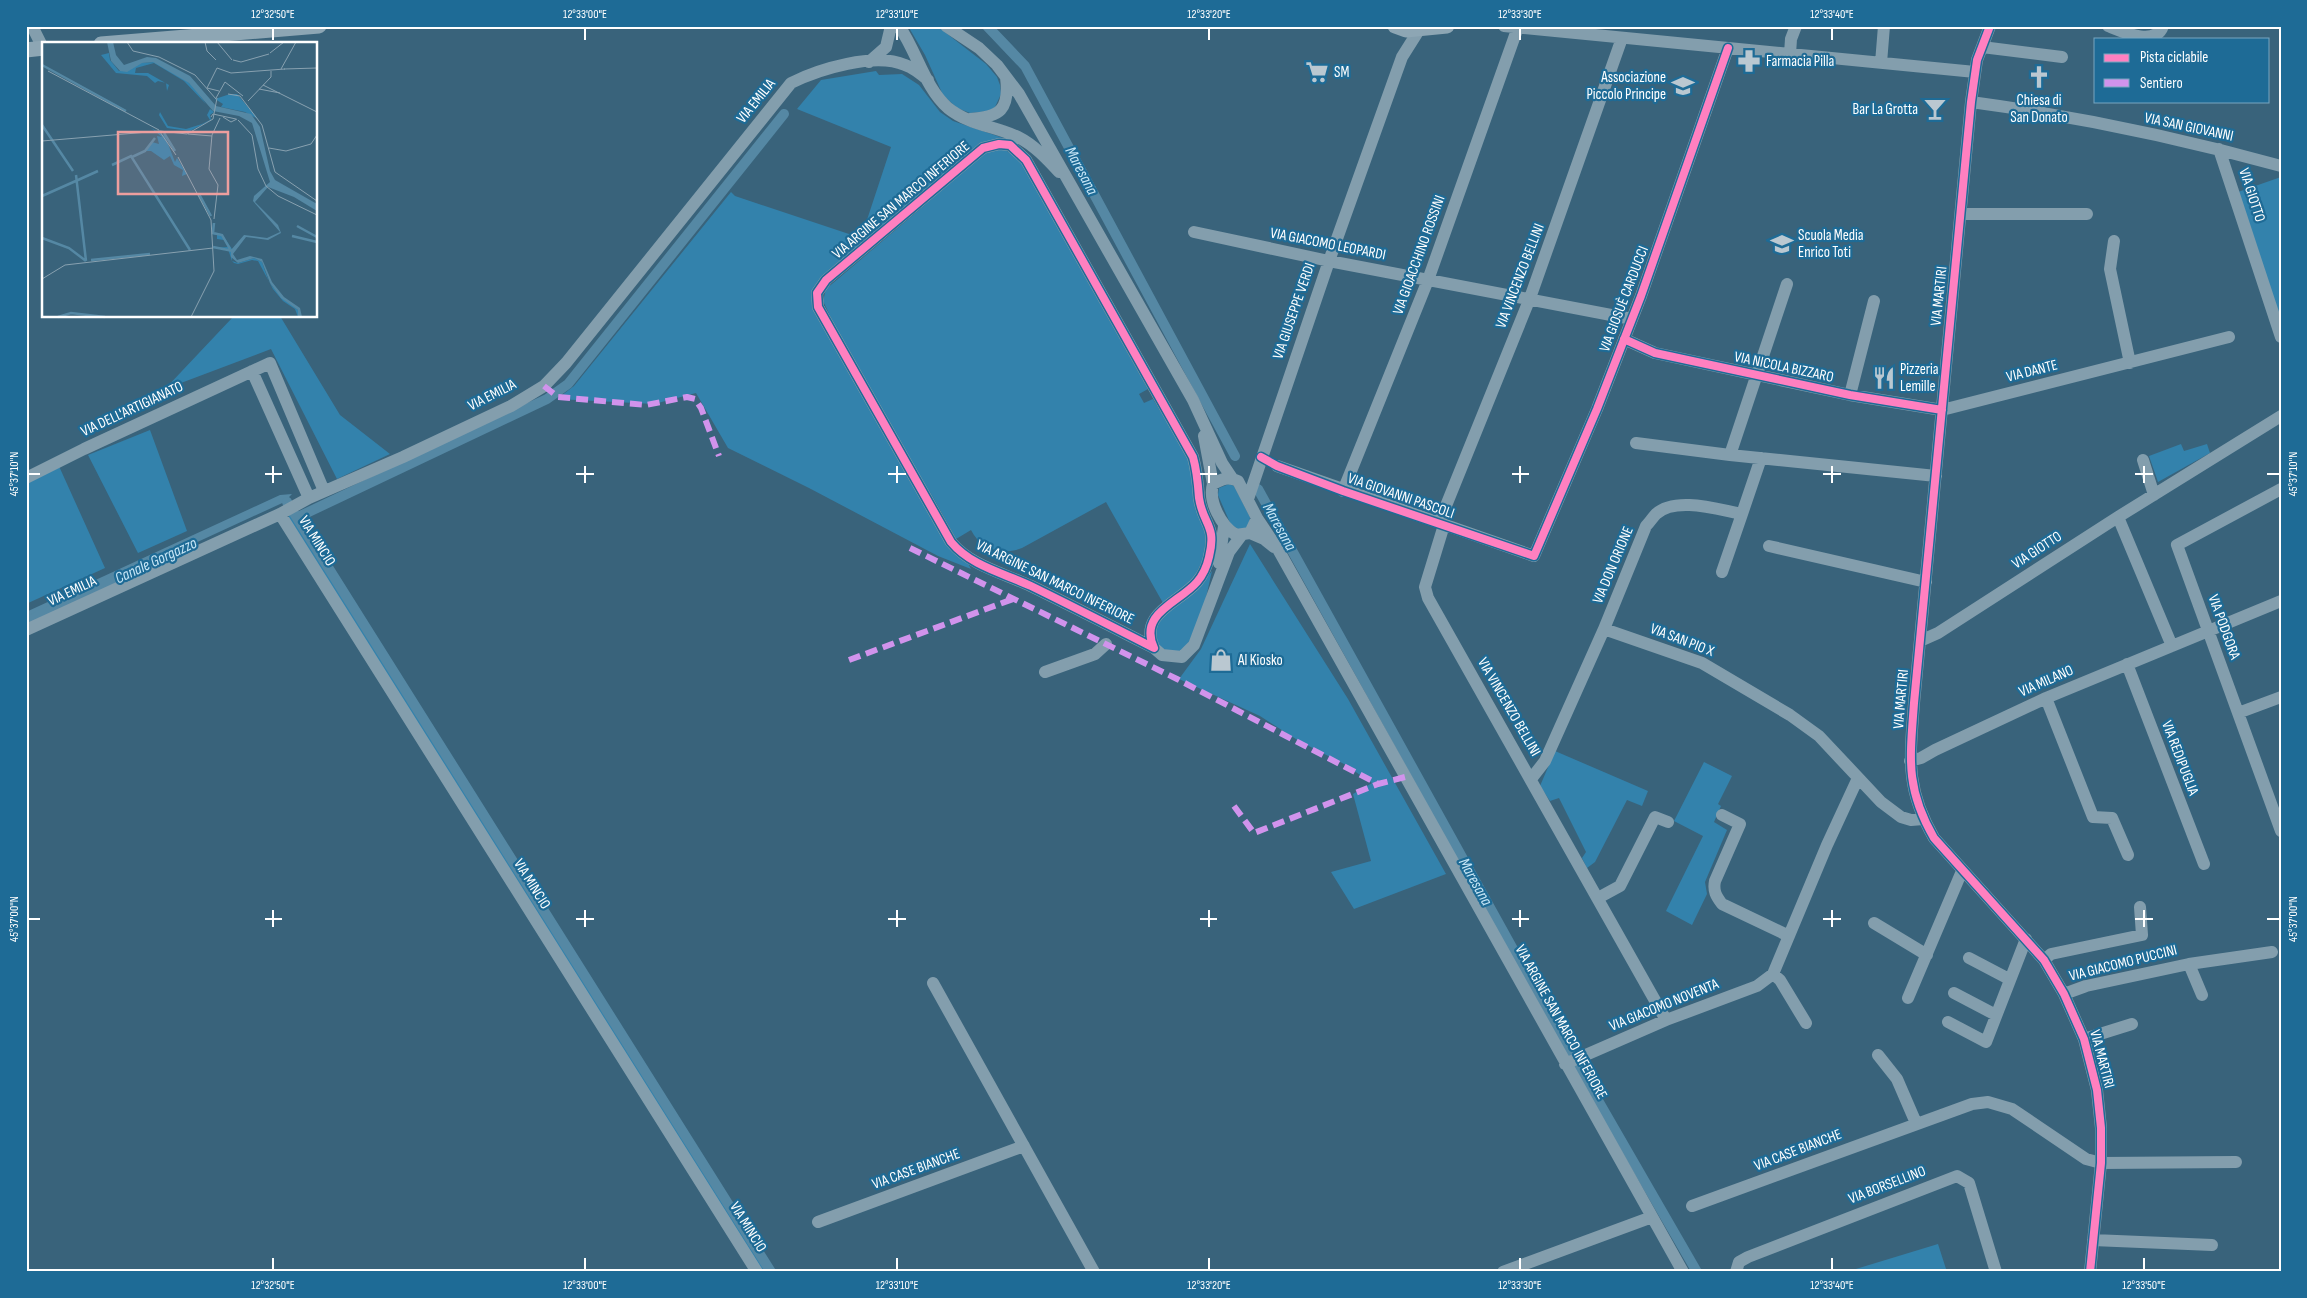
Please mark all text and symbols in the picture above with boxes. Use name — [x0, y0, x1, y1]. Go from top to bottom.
text: 12°32'50"E — [251, 7, 295, 22]
text: 12°33'00"E — [563, 7, 607, 22]
text: 12°33'10"E — [876, 7, 918, 22]
text: 12°33'20"E — [1187, 7, 1231, 22]
text: 12°33'30"E — [1498, 7, 1542, 22]
text: 12°33'40"E — [1810, 7, 1854, 22]
legend — [2094, 38, 2270, 102]
inset map — [42, 42, 318, 318]
pharmacy icon: Farmacia Pilla — [1736, 48, 1762, 74]
text: Pista ciclabile — [2140, 48, 2208, 67]
place label: Farmacia Pilla — [1766, 52, 1835, 71]
supermarket icon: SM — [1304, 59, 1330, 85]
place label: SM — [1334, 63, 1349, 82]
church icon: Chiesa di San Donato — [2026, 64, 2052, 90]
place label: Associazione Piccolo Principe — [1586, 68, 1666, 104]
school or university icon: Associazione Piccolo Principe — [1670, 73, 1696, 99]
street label: VIA EMILIA — [732, 74, 780, 127]
text: Sentiero — [2140, 74, 2183, 93]
place label: Chiesa di San Donato — [2010, 91, 2068, 127]
bar icon: Bar La Grotta — [1922, 96, 1948, 122]
place label: Bar La Grotta — [1852, 100, 1918, 119]
street label: VIA SAN GIOVANNI — [2143, 108, 2235, 146]
street label: VIA ARGINE SAN MARCO INFERIORE — [828, 137, 974, 263]
water label: Maresana — [1061, 144, 1102, 199]
street label: VIA GIOTTO — [2234, 166, 2270, 224]
street label: VIA GIOACCHINO ROSSINI — [1389, 193, 1449, 317]
street label: VIA VINCENZO BELLINI — [1491, 221, 1549, 331]
street label: VIA GIACOMO LEOPARDI — [1269, 223, 1387, 265]
place label: Scuola Media Enrico Toti — [1798, 226, 1864, 262]
school or university icon: Scuola Media Enrico Toti — [1769, 231, 1795, 257]
street label: VIA GIOSUÈ CARDUCCI — [1595, 243, 1653, 355]
street label: VIA GIUSEPPE VERDI — [1269, 260, 1319, 362]
street label: VIA MARTIRI — [1926, 265, 1952, 327]
street label: VIA NICOLA BIZZARO — [1733, 347, 1835, 387]
street label: VIA DANTE — [2004, 355, 2060, 387]
place label: Pizzeria Lemille — [1900, 360, 1939, 396]
restaurant icon: Pizzeria Lemille — [1871, 365, 1897, 391]
street label: VIA EMILIA — [465, 375, 520, 415]
street label: VIA DELL'ARTIGIANATO — [78, 377, 186, 441]
text: 45°37'10"N — [7, 452, 22, 496]
text: 45°37'10"N — [2286, 452, 2301, 496]
street label: VIA GIOVANNI PASCOLI — [1345, 469, 1457, 523]
water label: Maresana — [1258, 500, 1300, 555]
street label: VIA MINCIO — [294, 512, 340, 570]
street label: VIA DON ORIONE — [1588, 524, 1638, 606]
street label: VIA GIOTTO — [2008, 527, 2066, 573]
water label: Canale Gorgazzo — [112, 534, 200, 588]
street label: VIA ARGINE SAN MARCO INFERIORE — [973, 535, 1137, 629]
street label: VIA EMILIA — [45, 571, 100, 611]
street label: VIA PODGORA — [2203, 592, 2245, 663]
street label: VIA SAN PIO X — [1647, 619, 1717, 661]
shop icon: Al Kiosko — [1208, 647, 1234, 673]
place label: Al Kiosko — [1237, 651, 1283, 670]
street label: VIA VINCENZO BELLINI — [1473, 654, 1545, 760]
street label: VIA MILANO — [2016, 661, 2076, 701]
street label: VIA MARTIRI — [1889, 668, 1913, 730]
street label: VIA REDIPUGLIA — [2157, 718, 2203, 799]
street label: VIA MINCIO — [509, 855, 555, 913]
water label: Maresana — [1454, 855, 1496, 910]
text: 45°37'00"N — [7, 896, 22, 942]
text: 45°37'00"N — [2286, 896, 2301, 942]
street label: VIA GIACOMO PUCCINI — [2067, 940, 2179, 986]
street label: VIA ARGINE SAN MARCO INFERIORE — [1511, 941, 1611, 1103]
street label: VIA GIACOMO NOVENTA — [1607, 974, 1722, 1036]
street label: VIA MARTIRI — [2085, 1028, 2119, 1090]
street label: VIA CASE BIANCHE — [1752, 1125, 1844, 1175]
street label: VIA CASE BIANCHE — [869, 1144, 963, 1194]
street label: VIA BORSELLINO — [1846, 1162, 1928, 1208]
street label: VIA MINCIO — [725, 1198, 771, 1256]
text: 12°32'50"E — [251, 1278, 295, 1293]
text: 12°33'00"E — [563, 1278, 607, 1293]
text: 12°33'10"E — [876, 1278, 918, 1293]
text: 12°33'20"E — [1187, 1278, 1231, 1293]
text: 12°33'30"E — [1498, 1278, 1542, 1293]
text: 12°33'40"E — [1810, 1278, 1854, 1293]
text: 12°33'50"E — [2122, 1278, 2166, 1293]

